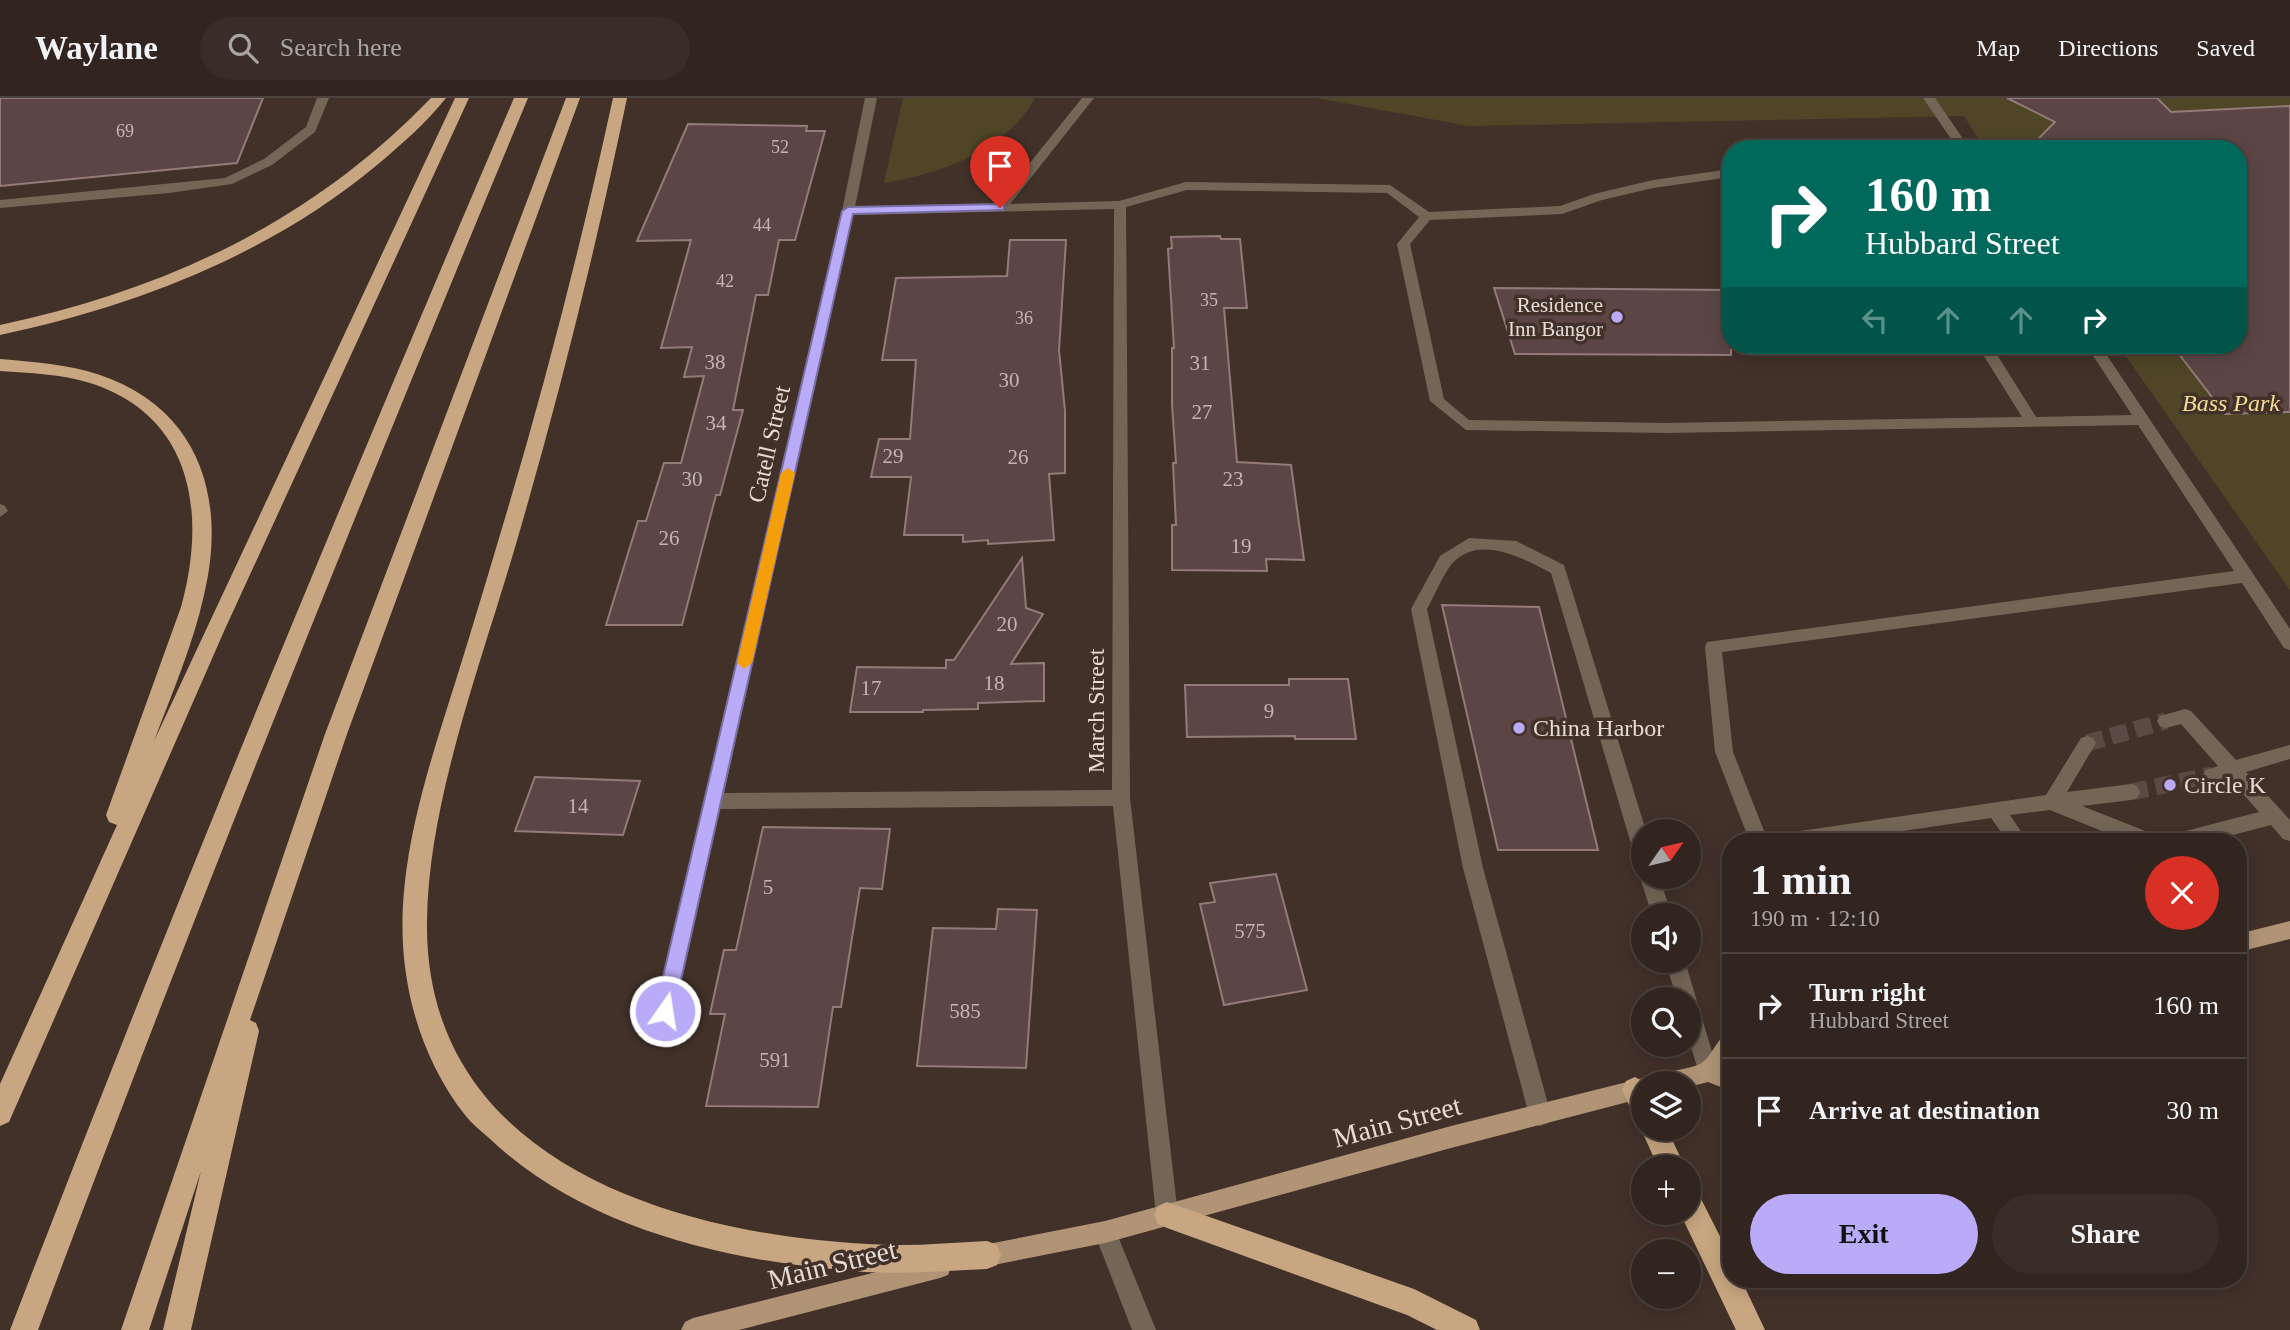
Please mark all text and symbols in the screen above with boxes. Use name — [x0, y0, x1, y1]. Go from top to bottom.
search box — [200, 17, 690, 80]
icon: search — [224, 29, 262, 67]
text: Waylane — [35, 30, 158, 66]
text: Search here — [280, 33, 402, 62]
text: Map — [1976, 35, 2020, 61]
text: Directions — [2058, 35, 2158, 61]
text: Saved — [2196, 35, 2255, 61]
house number: 69 — [116, 121, 134, 141]
pin — [970, 136, 1030, 208]
house number: 52 — [771, 137, 789, 157]
icon: arrive — [981, 147, 1019, 185]
text: 160 m — [1865, 167, 1992, 222]
icon: right — [1750, 168, 1841, 259]
house number: 44 — [753, 215, 771, 235]
text: Hubbard Street — [1865, 225, 2060, 261]
house number: 42 — [716, 271, 734, 291]
house number: 35 — [1200, 290, 1218, 310]
place label: Residence Inn Bangor — [1508, 293, 1603, 341]
icon: left — [1856, 301, 1894, 339]
icon: ahead — [1929, 301, 1967, 339]
icon: ahead — [2002, 301, 2040, 339]
icon: right — [2075, 301, 2113, 339]
house number: 36 — [1015, 308, 1033, 328]
marker: Residence Inn Bangor — [1609, 309, 1625, 325]
house number: 38 — [705, 350, 726, 374]
house number: 31 — [1190, 351, 1211, 375]
house number: 30 — [999, 368, 1020, 392]
street label: Catell Street — [743, 383, 795, 505]
park label: Bass Park — [2182, 390, 2280, 416]
house number: 27 — [1192, 400, 1213, 424]
house number: 34 — [706, 411, 727, 435]
house number: 29 — [883, 444, 904, 468]
house number: 26 — [1008, 445, 1029, 469]
house number: 30 — [682, 467, 703, 491]
house number: 23 — [1223, 467, 1244, 491]
house number: 26 — [659, 526, 680, 550]
house number: 19 — [1231, 534, 1252, 558]
house number: 20 — [997, 612, 1018, 636]
street label: March Street — [1083, 648, 1109, 773]
house number: 18 — [984, 671, 1005, 695]
house number: 17 — [861, 676, 882, 700]
house number: 9 — [1264, 699, 1274, 723]
place label: China Harbor — [1533, 715, 1664, 741]
marker: China Harbor — [1511, 720, 1527, 736]
place label: Circle K — [2184, 772, 2267, 798]
marker: Circle K — [2162, 777, 2178, 793]
house number: 14 — [568, 794, 589, 818]
north arrow — [1631, 819, 1701, 889]
map controls — [1631, 819, 1701, 1309]
button: close — [2145, 856, 2219, 930]
text: 1 min — [1750, 857, 1852, 903]
house number: 5 — [763, 875, 773, 899]
button: sound — [1631, 903, 1701, 973]
text: 190 m · 12:10 — [1750, 906, 1880, 931]
house number: 575 — [1234, 919, 1266, 943]
position arrow — [628, 974, 702, 1048]
text: Turn right — [1809, 978, 1926, 1007]
button: search — [1631, 987, 1701, 1057]
icon: right — [1750, 987, 1788, 1025]
text: 160 m — [2153, 991, 2219, 1020]
house number: 585 — [949, 999, 981, 1023]
text: Hubbard Street — [1809, 1008, 1949, 1033]
house number: 591 — [759, 1048, 791, 1072]
button: layers — [1631, 1071, 1701, 1141]
street label: Main Street — [1330, 1089, 1465, 1153]
icon: arrive — [1750, 1092, 1788, 1130]
text: Arrive at destination — [1809, 1096, 2040, 1125]
text: 30 m — [2166, 1096, 2219, 1125]
button: + — [1631, 1155, 1701, 1225]
button: Exit — [1750, 1194, 1978, 1274]
button: Share — [1992, 1194, 2219, 1274]
street label: Main Street — [765, 1233, 900, 1295]
button: − — [1631, 1239, 1701, 1309]

